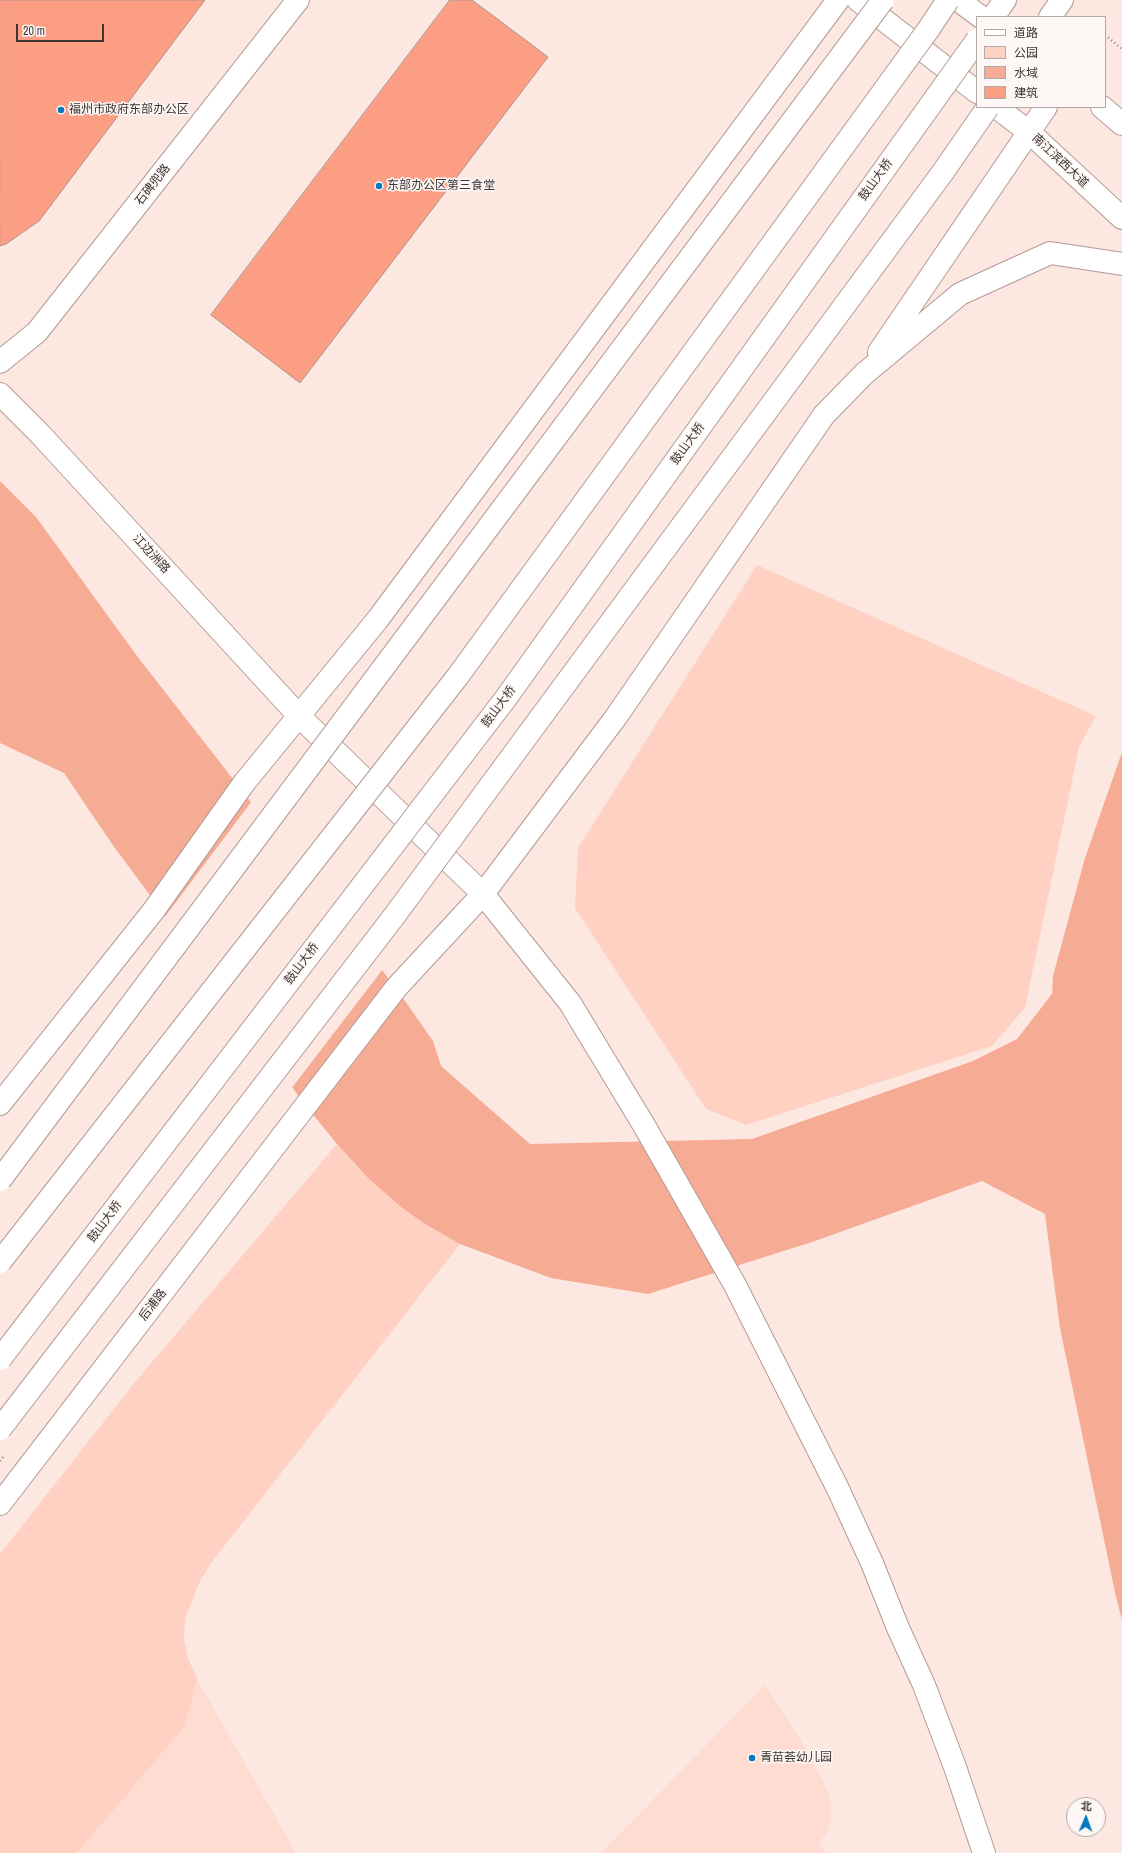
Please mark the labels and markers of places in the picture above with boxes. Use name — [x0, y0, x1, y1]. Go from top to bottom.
place label: 福州市政府东部办公区 — [69, 103, 189, 117]
marker: 福州市政府东部办公区 — [56, 105, 66, 115]
place label: 东部办公区第三食堂 — [387, 179, 495, 193]
marker: 东部办公区第三食堂 — [374, 181, 384, 191]
place label: 青苗荟幼儿园 — [760, 1751, 832, 1765]
marker: 青苗荟幼儿园 — [747, 1753, 757, 1763]

